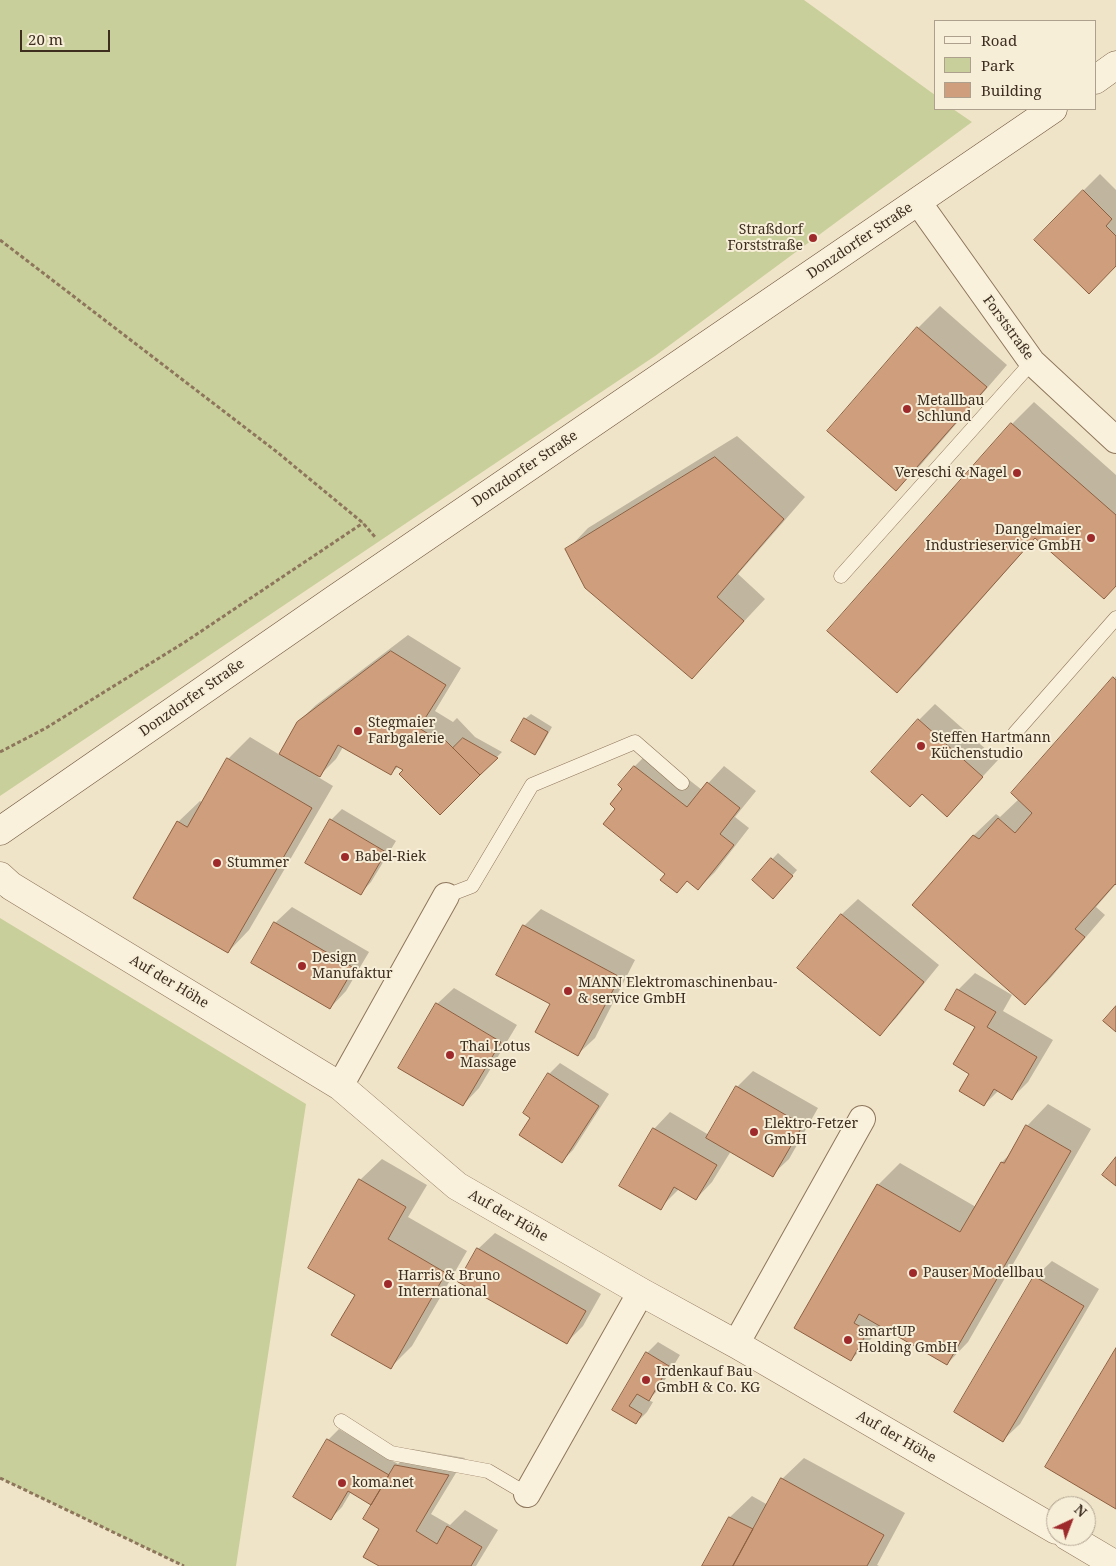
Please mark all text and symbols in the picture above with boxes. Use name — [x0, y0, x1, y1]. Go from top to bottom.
scale bar — [22, 20, 112, 52]
legend — [934, 20, 1096, 110]
text: 20 m — [28, 29, 63, 49]
text: Road — [981, 30, 1017, 50]
text: Park — [981, 55, 1014, 75]
text: Building — [981, 80, 1042, 100]
street label: Donzdorfer Straße — [804, 199, 916, 283]
place label: Straßdorf Forststraße — [727, 222, 803, 254]
marker: Straßdorf Forststraße — [807, 232, 819, 244]
street label: Forststraße — [979, 292, 1037, 364]
place label: Metallbau Schlund — [917, 393, 984, 426]
marker: Metallbau Schlund — [901, 403, 913, 415]
street label: Donzdorfer Straße — [469, 427, 581, 511]
place label: Vereschi & Nagel — [895, 465, 1007, 481]
marker: Vereschi & Nagel — [1011, 467, 1023, 479]
place label: Dangelmaier Industrieservice GmbH — [926, 522, 1081, 554]
marker: Dangelmaier Industrieservice GmbH — [1085, 532, 1097, 544]
street label: Donzdorfer Straße — [136, 656, 248, 740]
place label: Stegmaier Farbgalerie — [368, 715, 445, 748]
marker: Stegmaier Farbgalerie — [352, 725, 364, 737]
place label: Steffen Hartmann Küchenstudio — [931, 730, 1051, 762]
marker: Steffen Hartmann Küchenstudio — [915, 740, 927, 752]
place label: Babel-Riek — [355, 849, 426, 865]
marker: Babel-Riek — [339, 851, 351, 863]
place label: Stummer — [227, 855, 289, 871]
marker: Stummer — [211, 857, 223, 869]
place label: Design Manufaktur — [312, 950, 393, 982]
street label: Auf der Höhe — [126, 952, 212, 1012]
marker: Design Manufaktur — [296, 960, 308, 972]
place label: MANN Elektromaschinenbau- & service GmbH — [578, 975, 777, 1008]
marker: MANN Elektromaschinenbau- & service GmbH — [562, 985, 574, 997]
place label: Thai Lotus Massage — [460, 1039, 530, 1072]
marker: Thai Lotus Massage — [444, 1049, 456, 1061]
place label: Elektro-Fetzer GmbH — [764, 1116, 858, 1148]
marker: Elektro-Fetzer GmbH — [748, 1126, 760, 1138]
street label: Auf der Höhe — [465, 1186, 551, 1246]
place label: Pauser Modellbau — [923, 1265, 1044, 1281]
marker: Pauser Modellbau — [907, 1267, 919, 1279]
place label: Harris & Bruno International — [398, 1268, 500, 1300]
marker: Harris & Bruno International — [382, 1278, 394, 1290]
place label: smartUP Holding GmbH — [858, 1324, 958, 1356]
marker: smartUP Holding GmbH — [842, 1334, 854, 1346]
place label: Irdenkauf Bau GmbH & Co. KG — [656, 1364, 760, 1396]
marker: Irdenkauf Bau GmbH & Co. KG — [640, 1374, 652, 1386]
street label: Auf der Höhe — [853, 1407, 939, 1467]
place label: koma.net — [352, 1475, 414, 1491]
marker: koma.net — [336, 1477, 348, 1489]
north arrow — [1046, 1496, 1096, 1546]
text: N — [1070, 1500, 1091, 1521]

